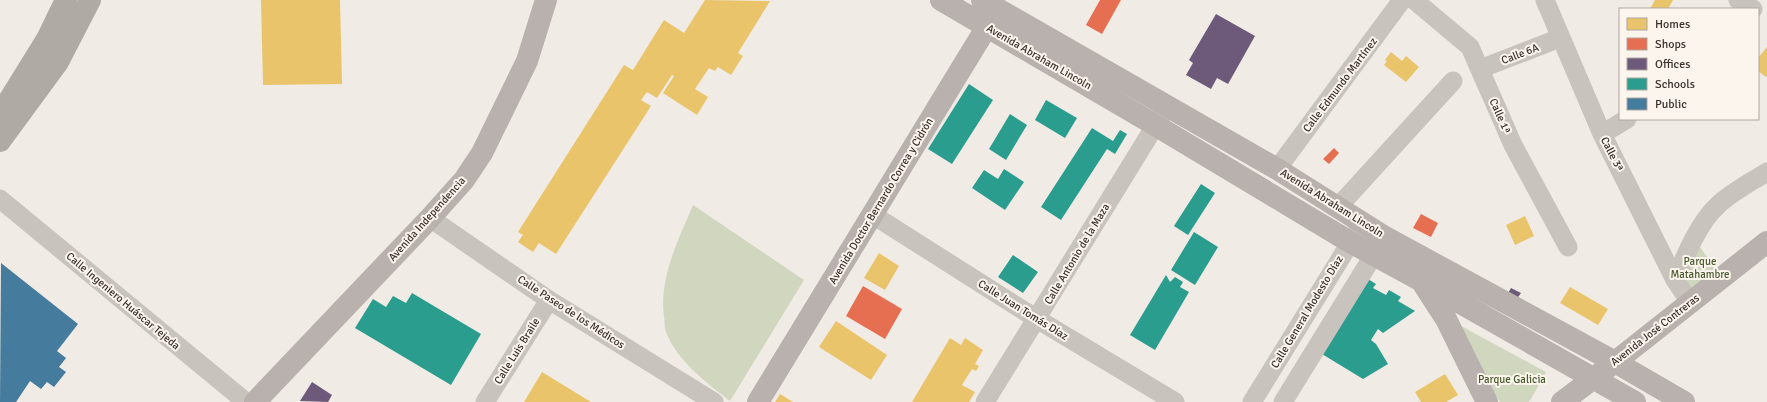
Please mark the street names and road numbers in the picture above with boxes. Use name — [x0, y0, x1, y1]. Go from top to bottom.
street label: Avenida Abraham Lincoln — [984, 22, 1094, 92]
street label: Calle Edmundo Martínez — [1300, 35, 1380, 135]
street label: Calle 6A — [1499, 41, 1541, 67]
street label: Calle 1ª — [1487, 96, 1514, 136]
street label: Avenida Doctor Bernardo Correa y Cidrón — [826, 116, 936, 286]
street label: Calle 3ª — [1598, 135, 1626, 174]
street label: Avenida Abraham Lincoln — [1278, 166, 1386, 240]
street label: Avenida Independencia — [386, 174, 469, 264]
street label: Calle Antonio de la Maza — [1042, 201, 1113, 307]
street label: Calle Ingeniero Huáscar Tejeda — [64, 250, 183, 353]
street label: Calle General Modesto Díaz — [1268, 253, 1346, 371]
street label: Calle Paseo de los Médicos — [515, 273, 627, 352]
street label: Calle Juan Tomás Díaz — [976, 277, 1070, 343]
street label: Avenida José Contreras — [1608, 291, 1702, 369]
street label: Calle Luis Braile — [491, 315, 543, 387]

